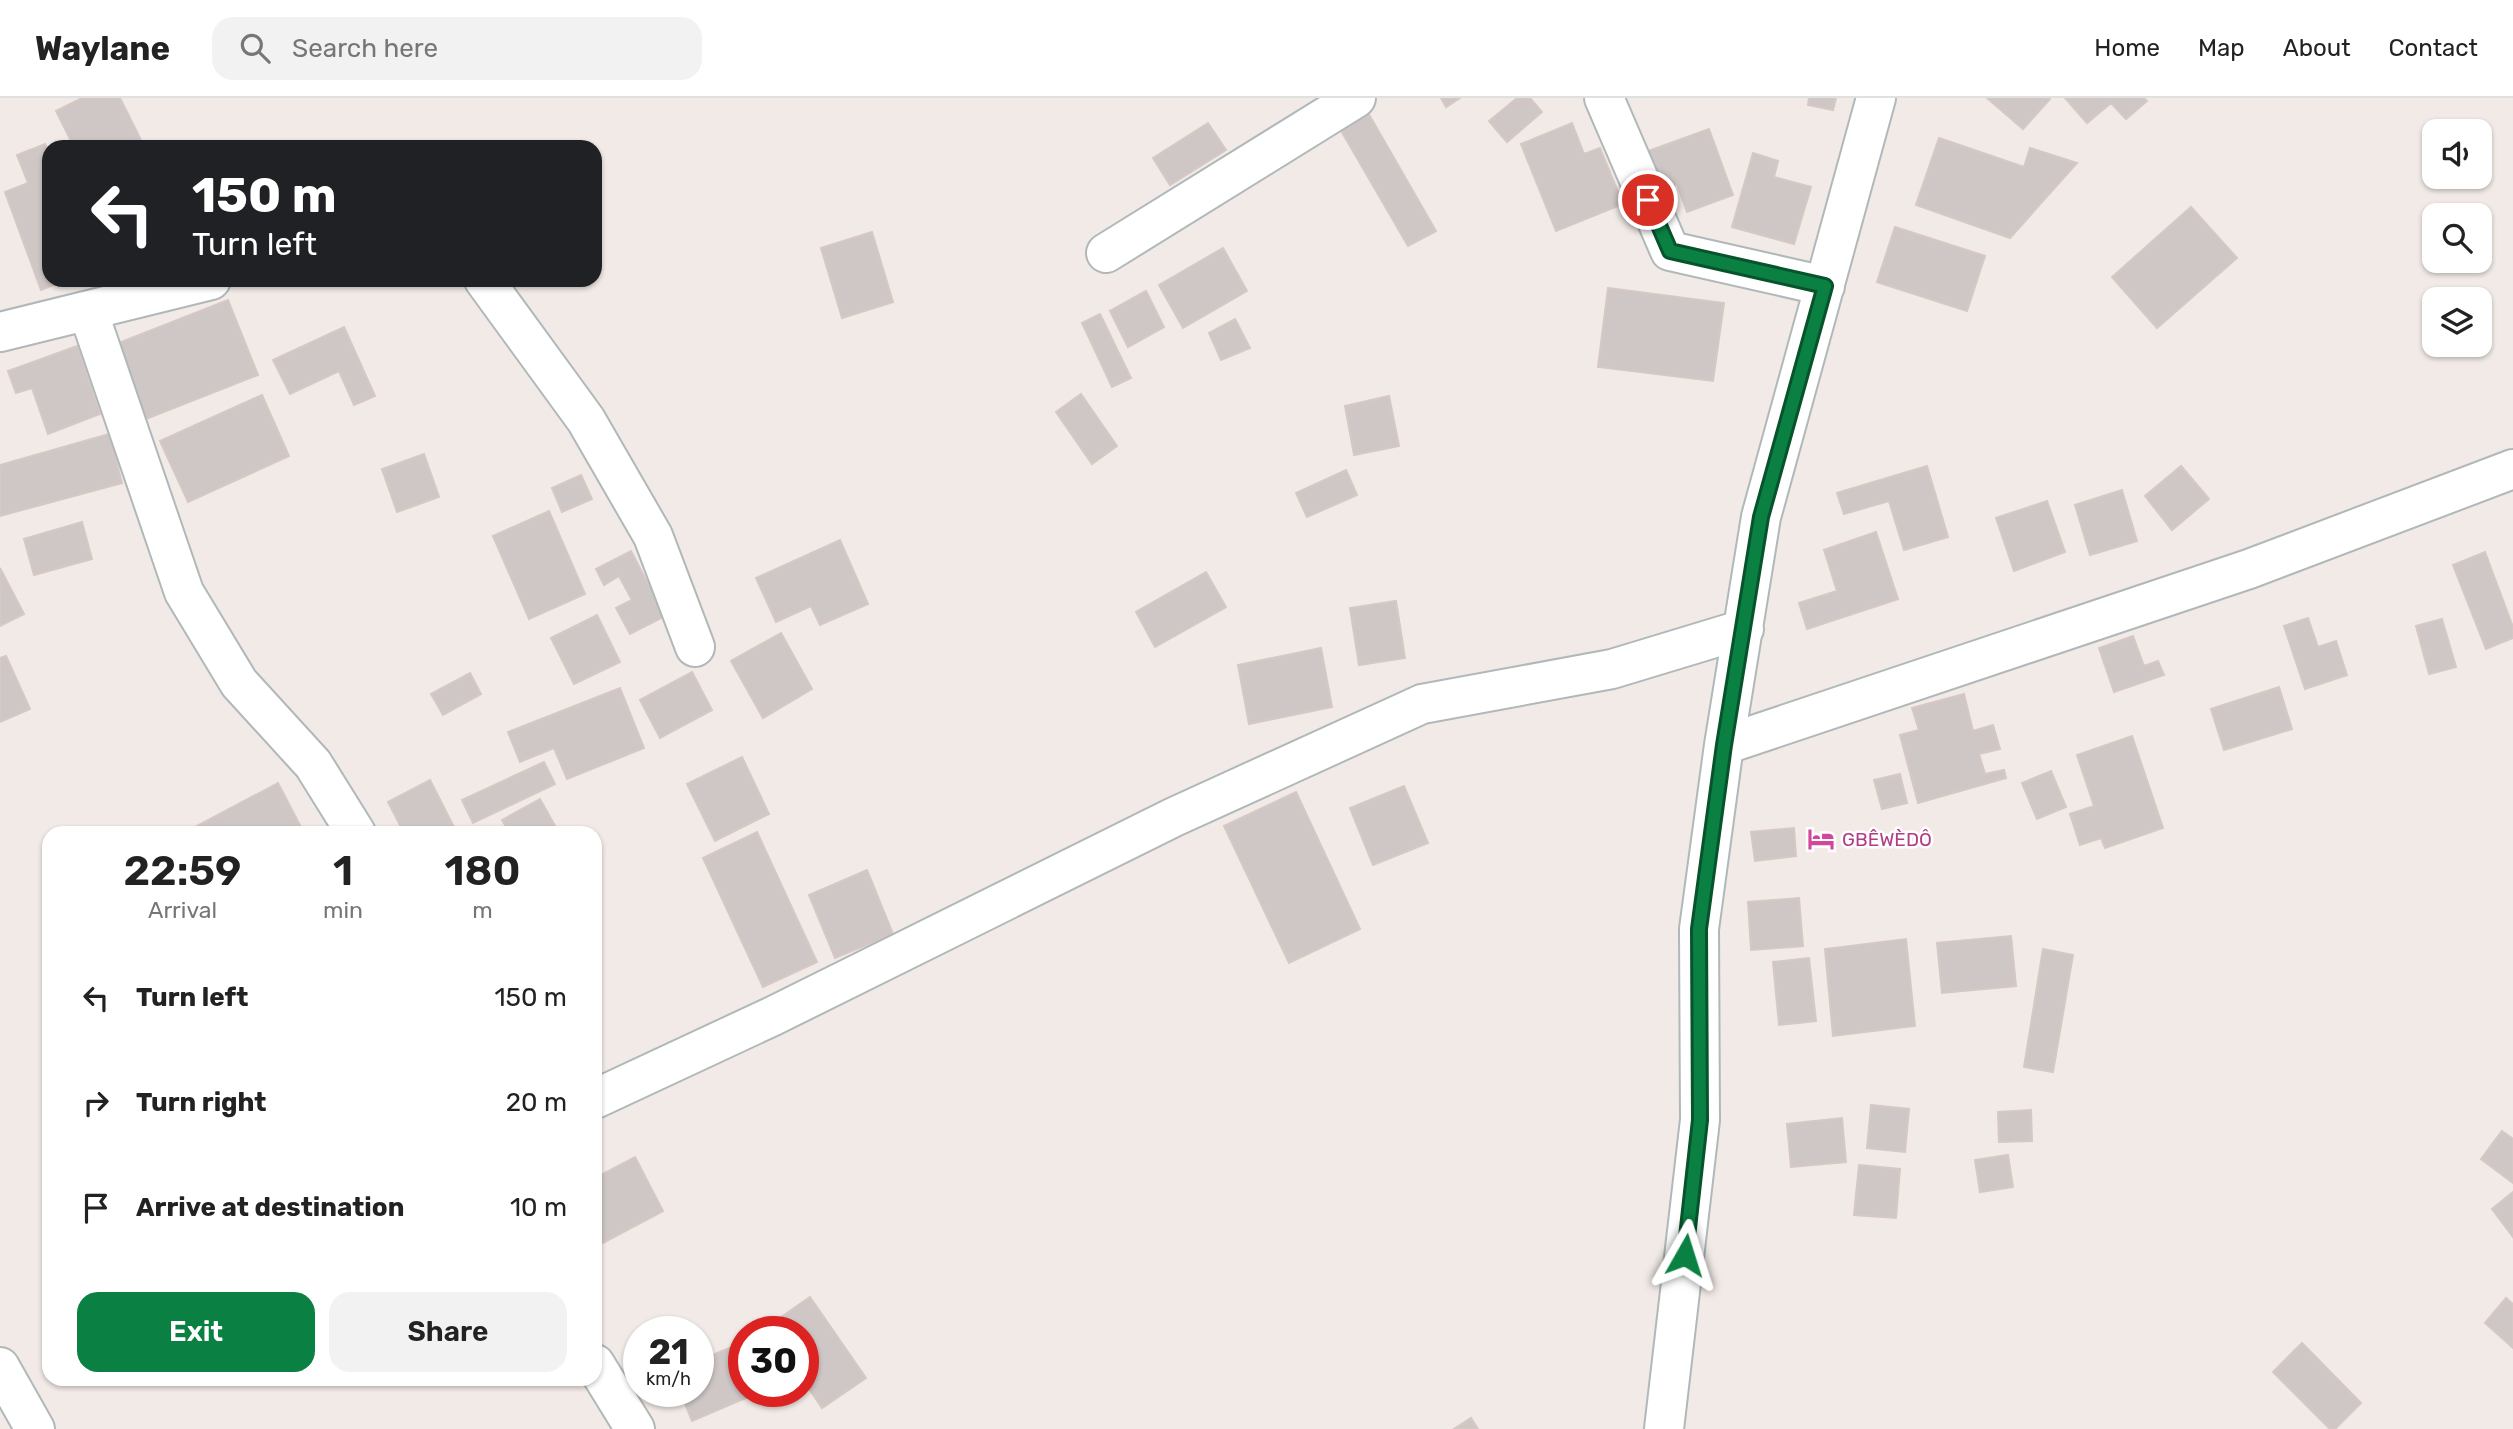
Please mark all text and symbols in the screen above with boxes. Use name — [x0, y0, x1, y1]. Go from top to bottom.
search box — [212, 17, 702, 80]
text: Waylane — [35, 29, 170, 68]
icon: search — [236, 29, 274, 67]
text: Search here — [292, 33, 438, 64]
text: Home — [2094, 34, 2160, 62]
text: Map — [2198, 34, 2245, 62]
text: About — [2283, 34, 2351, 62]
text: Contact — [2389, 34, 2478, 62]
map controls — [2422, 119, 2492, 357]
button: sound — [2422, 119, 2492, 189]
text: 150 m — [192, 166, 337, 224]
icon: left — [77, 168, 168, 259]
pin — [1618, 170, 1678, 230]
icon: arrive — [1629, 181, 1667, 219]
button: search — [2422, 203, 2492, 273]
text: Turn left — [192, 225, 317, 263]
button: layers — [2422, 287, 2492, 357]
hotel icon: GBÊWÈDÔ — [1806, 824, 1836, 854]
place label: GBÊWÈDÔ — [1842, 828, 1932, 851]
text: 22:59 — [123, 846, 242, 896]
text: 1 — [333, 846, 353, 896]
text: 180 — [444, 846, 521, 896]
text: Arrival — [148, 896, 217, 924]
text: min — [323, 896, 363, 924]
text: m — [472, 896, 493, 924]
icon: left — [77, 979, 115, 1017]
text: Turn left — [136, 982, 248, 1013]
text: 150 m — [494, 982, 567, 1013]
icon: right — [77, 1084, 115, 1122]
text: Turn right — [136, 1087, 266, 1118]
text: 20 m — [506, 1087, 567, 1118]
icon: arrive — [77, 1189, 115, 1227]
text: Arrive at destination — [136, 1192, 404, 1223]
text: 10 m — [510, 1192, 567, 1223]
position arrow — [1648, 1218, 1722, 1292]
button: Exit — [77, 1292, 315, 1372]
button: Share — [329, 1292, 567, 1372]
speed limit sign: 30 — [728, 1316, 819, 1407]
text: 21 — [648, 1331, 689, 1373]
text: km/h — [646, 1368, 691, 1390]

